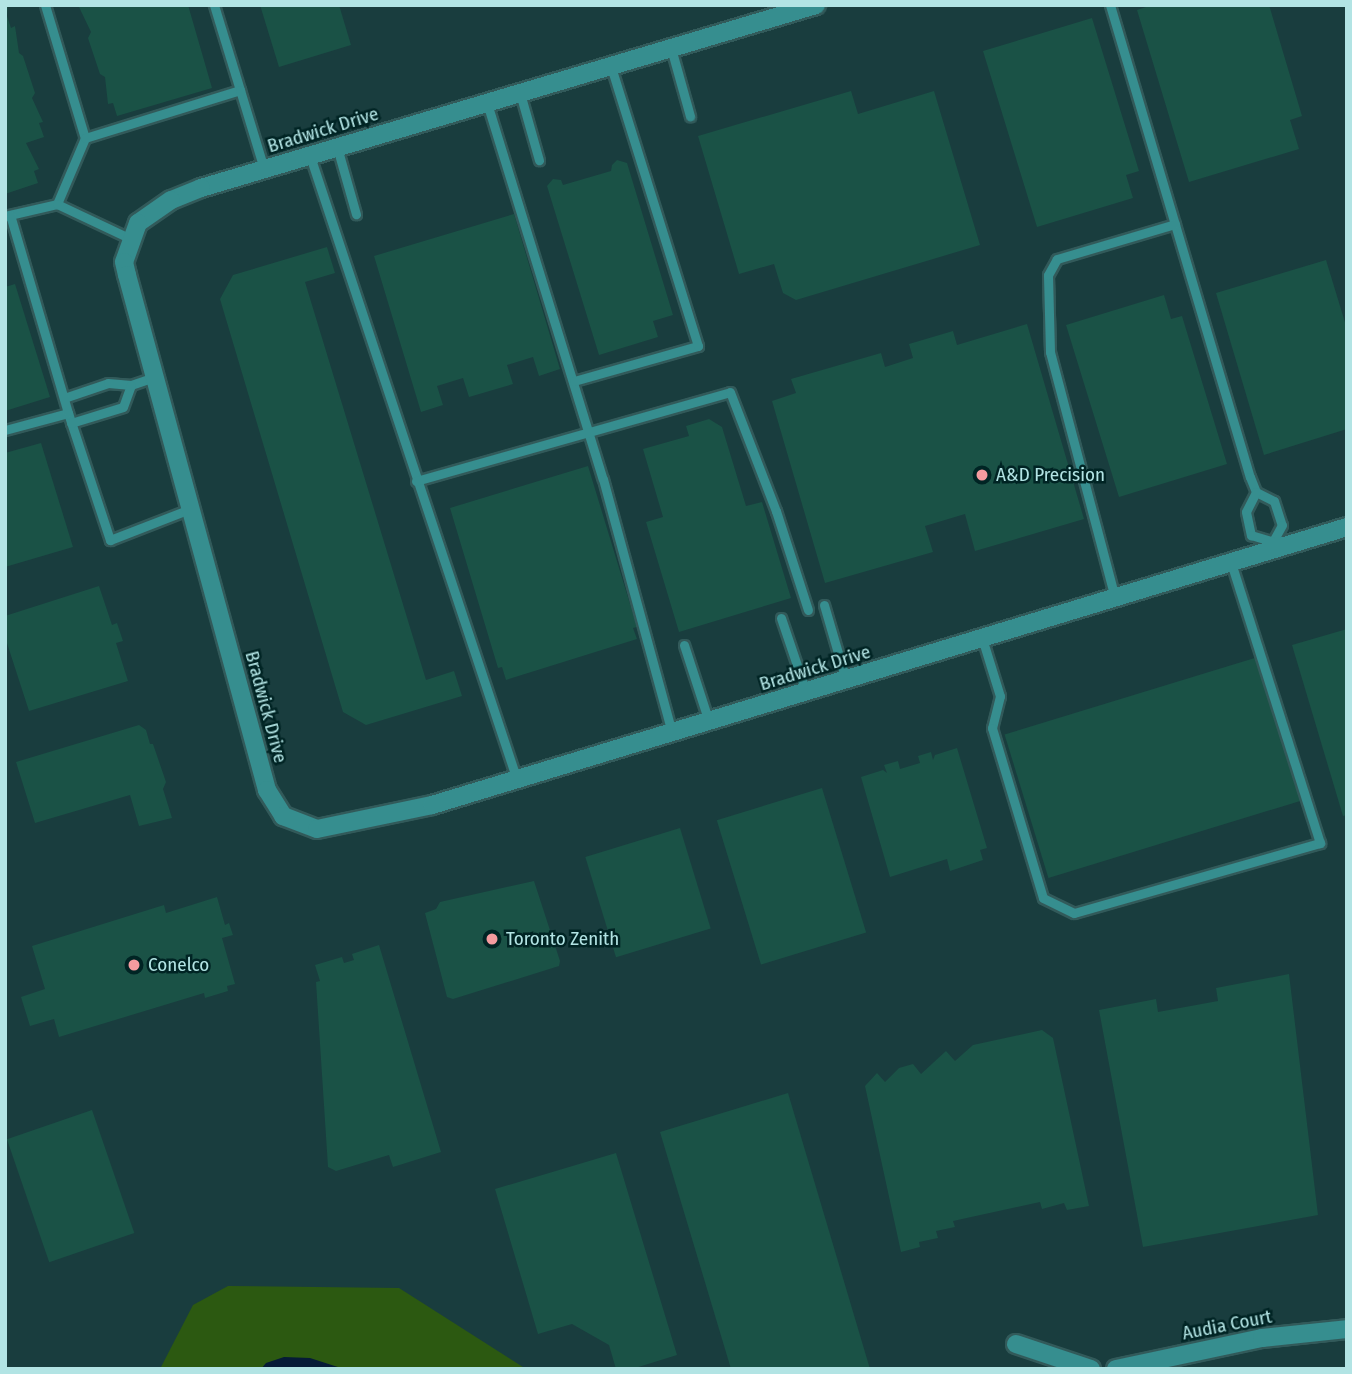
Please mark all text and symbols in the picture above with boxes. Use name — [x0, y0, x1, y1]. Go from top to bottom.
street label: Bradwick Drive — [265, 102, 381, 158]
place label: A&D Precision — [996, 464, 1105, 486]
marker: A&D Precision — [974, 467, 990, 483]
street label: Bradwick Drive — [757, 640, 873, 696]
street label: Bradwick Drive — [240, 649, 292, 765]
place label: Toronto Zenith — [506, 928, 619, 950]
marker: Toronto Zenith — [484, 931, 500, 947]
place label: Conelco — [148, 954, 209, 976]
marker: Conelco — [126, 957, 142, 973]
street label: Audia Court — [1180, 1305, 1274, 1345]

